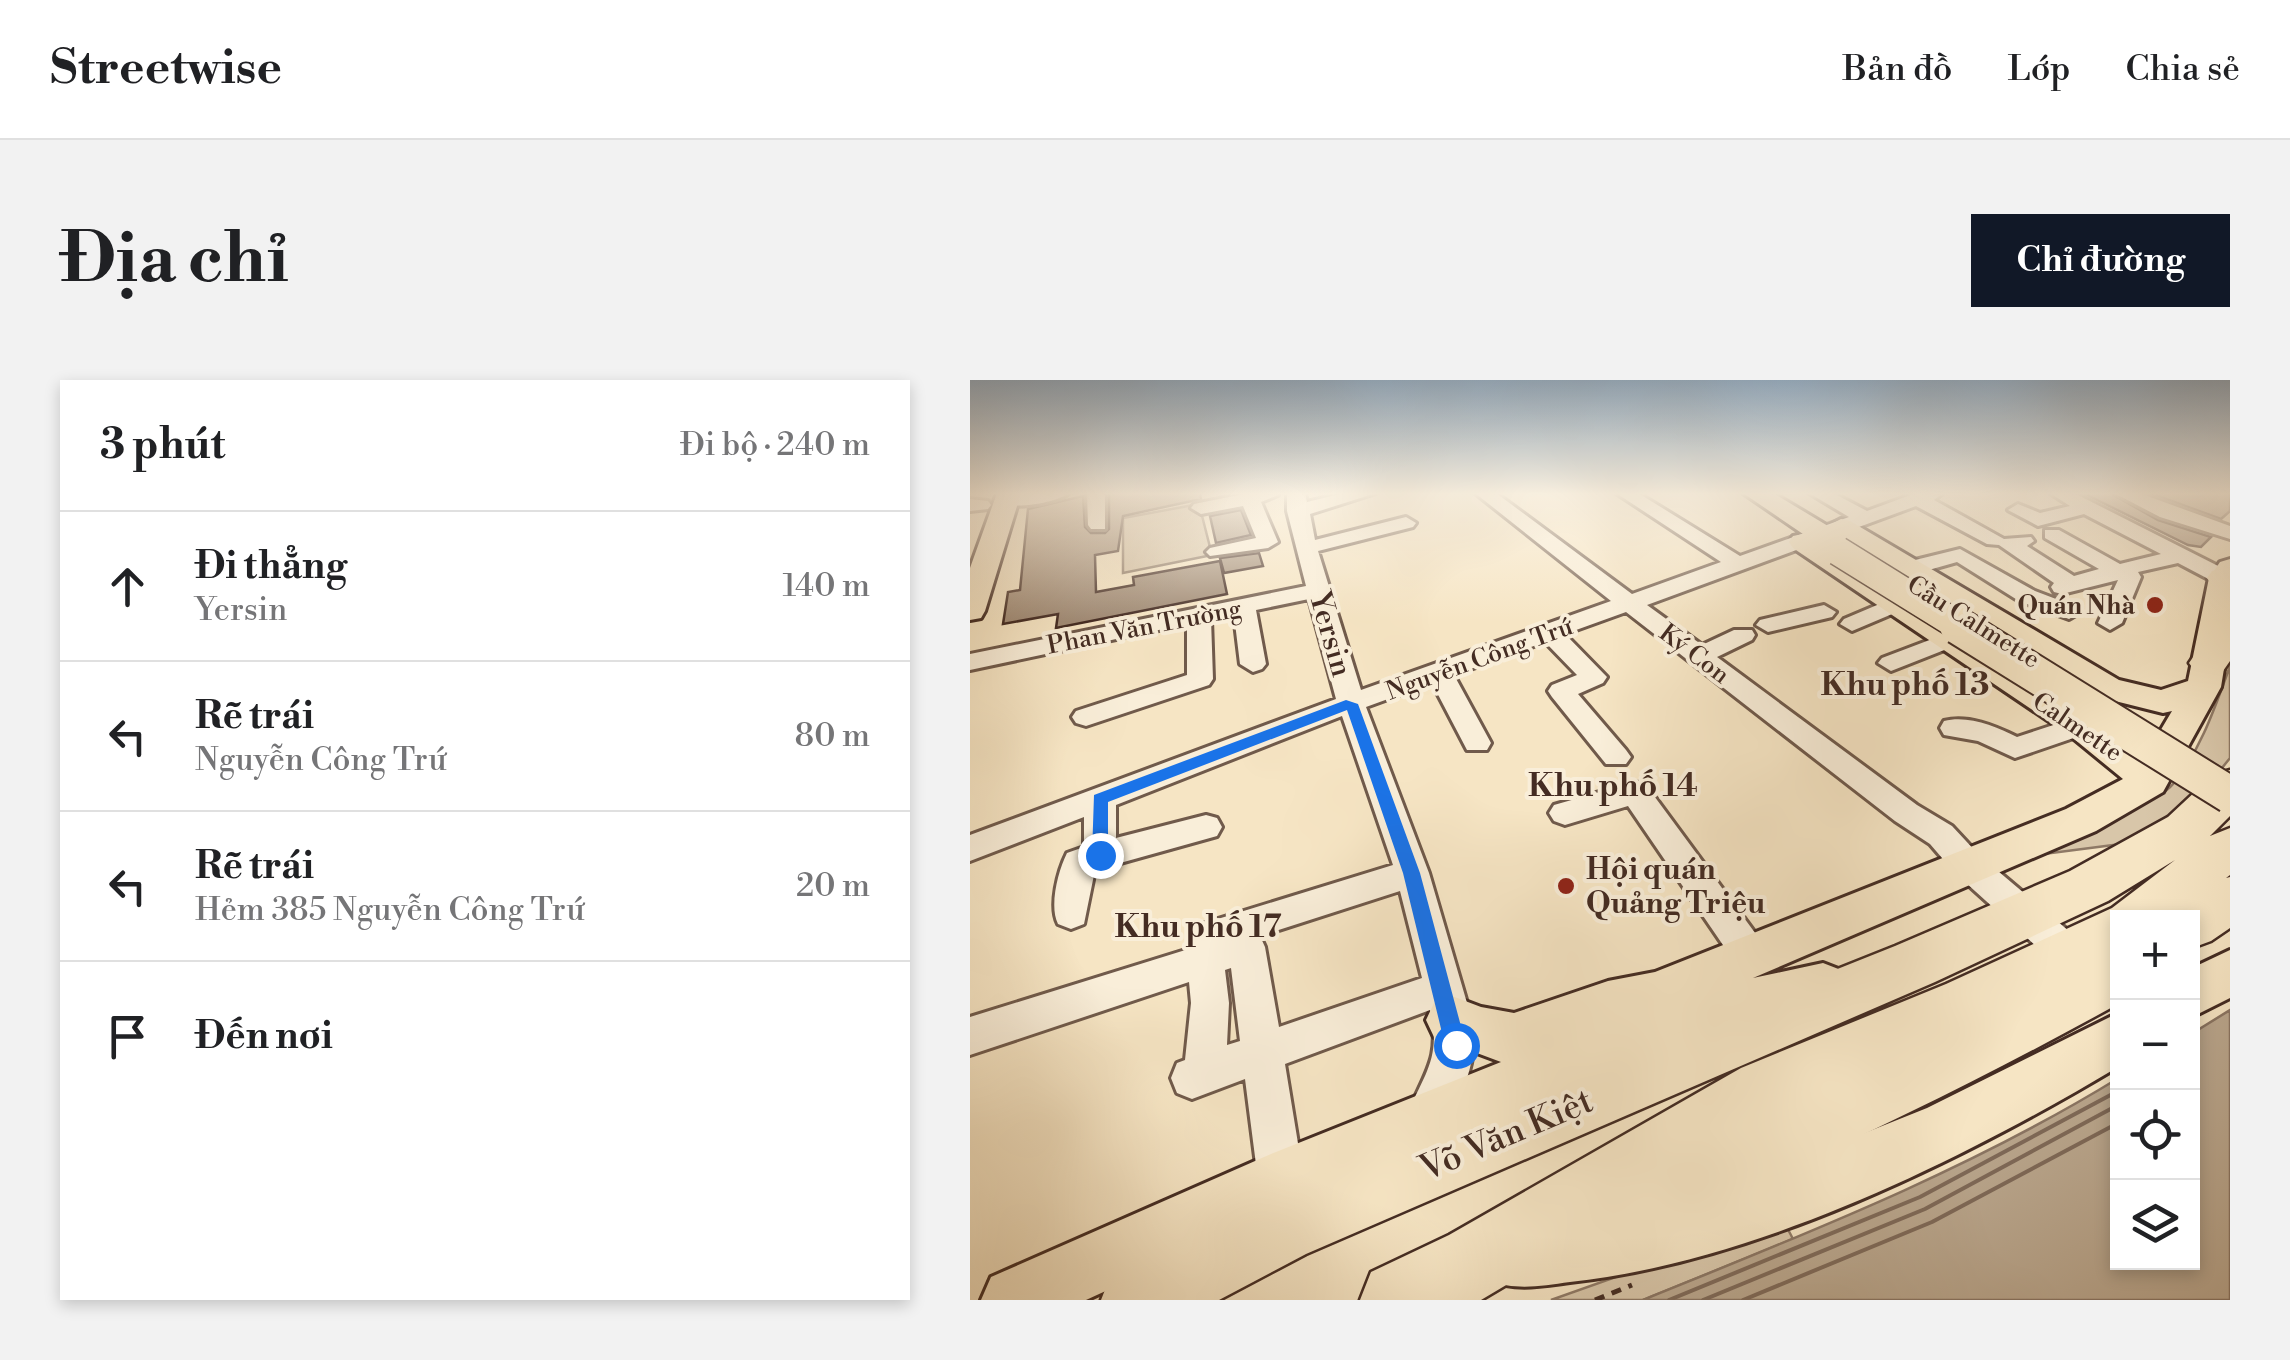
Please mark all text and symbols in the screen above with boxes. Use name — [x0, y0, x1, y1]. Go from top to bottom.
text: Streetwise — [50, 39, 282, 99]
text: Bản đồ — [1843, 48, 1953, 91]
text: Lớp — [2008, 48, 2071, 91]
text: Chia sẻ — [2126, 48, 2240, 91]
button: Chỉ đường — [1971, 214, 2230, 307]
text: Địa chỉ — [60, 216, 289, 304]
text: 3 phút — [100, 419, 225, 472]
text: Đi bộ · 240 m — [680, 425, 870, 465]
text: Đi thẳng — [195, 543, 347, 590]
icon: ahead — [100, 559, 155, 614]
text: 140 m — [783, 566, 870, 606]
street label: Cầu Calmette — [1901, 569, 2045, 675]
street label: Yersin — [1299, 585, 1360, 681]
text: Yersin — [195, 590, 287, 630]
place label: Quán Nhà — [2017, 591, 2135, 622]
street label: Phan Văn Trường — [1044, 593, 1244, 662]
marker: Quán Nhà — [2144, 594, 2166, 616]
street label: Nguyễn Công Trứ — [1382, 611, 1578, 708]
street label: Ký Con — [1653, 618, 1736, 691]
district label: Khu phố 13 — [1820, 665, 1990, 705]
street label: Calmette — [2026, 686, 2128, 769]
text: Rẽ trái — [195, 693, 314, 740]
icon: left — [100, 709, 155, 764]
text: 80 m — [795, 716, 870, 756]
text: Nguyễn Công Trứ — [195, 740, 447, 780]
district label: Khu phố 14 — [1528, 766, 1698, 806]
route end — [1078, 833, 1124, 879]
text: Rẽ trái — [195, 843, 314, 890]
place label: Hội quán Quảng Triệu — [1586, 851, 1766, 923]
icon: left — [100, 859, 155, 914]
text: 20 m — [796, 866, 870, 906]
marker: Hội quán Quảng Triệu — [1555, 875, 1577, 897]
text: Hẻm 385 Nguyễn Công Trứ — [195, 890, 585, 930]
district label: Khu phố 17 — [1114, 907, 1282, 947]
map controls — [2110, 910, 2200, 1270]
button: + — [2110, 910, 2200, 1000]
button: − — [2110, 1000, 2200, 1090]
icon: arrive — [100, 1009, 155, 1064]
text: Đến nơi — [195, 1013, 333, 1060]
route start — [1434, 1023, 1480, 1069]
street label: Võ Văn Kiệt — [1413, 1080, 1600, 1191]
button: locate — [2110, 1090, 2200, 1180]
button: layers — [2110, 1180, 2200, 1270]

